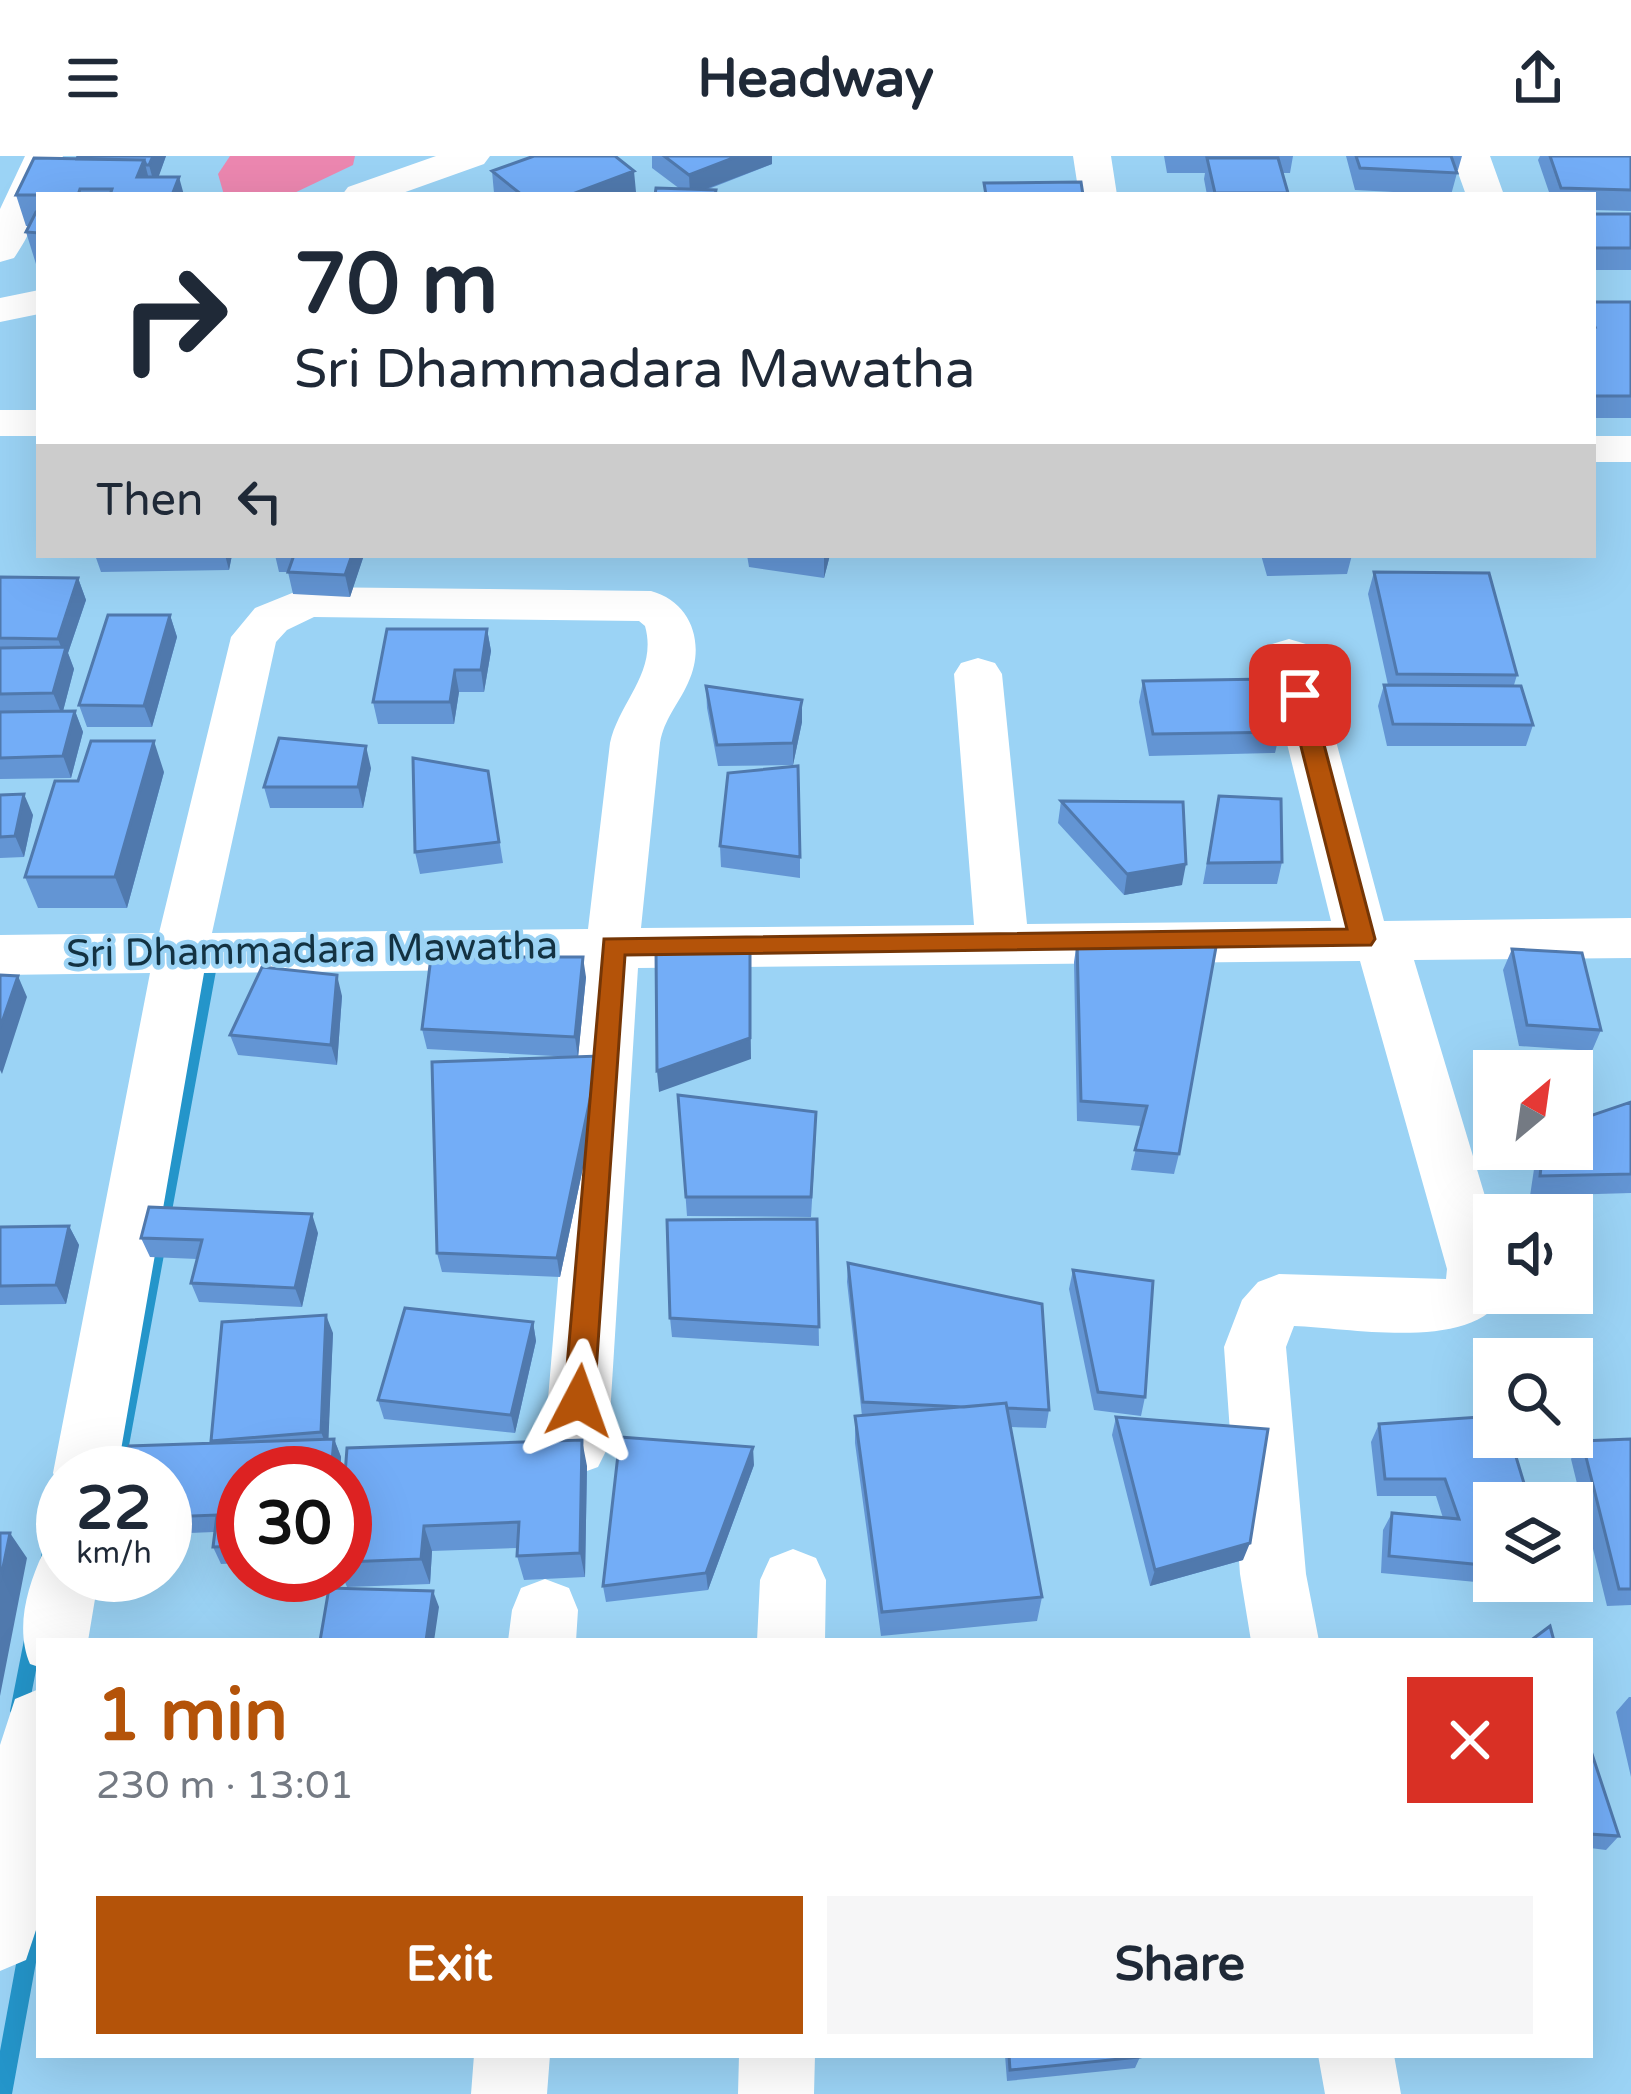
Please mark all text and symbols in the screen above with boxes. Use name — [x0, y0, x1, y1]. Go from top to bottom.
icon: menu — [60, 45, 126, 111]
icon: share — [1505, 45, 1571, 111]
text: Headway — [697, 46, 934, 111]
text: 70 m — [294, 235, 498, 336]
icon: right — [96, 240, 252, 396]
text: Sri Dhammadara Mawatha — [294, 337, 975, 402]
icon: left — [227, 468, 293, 534]
text: Then — [96, 474, 203, 528]
pin — [1249, 644, 1351, 746]
icon: arrive — [1267, 662, 1333, 728]
street label: Sri Dhammadara Mawatha — [66, 922, 558, 978]
north arrow — [1473, 1050, 1593, 1170]
map controls — [1473, 1050, 1593, 1602]
button: sound — [1473, 1194, 1593, 1314]
position arrow — [516, 1338, 642, 1464]
button: search — [1473, 1338, 1593, 1458]
speed limit sign: 30 — [216, 1446, 372, 1602]
text: 22 — [76, 1473, 152, 1545]
button: layers — [1473, 1482, 1593, 1602]
text: km/h — [76, 1535, 152, 1572]
text: 1 min — [96, 1673, 288, 1760]
button: close — [1407, 1677, 1533, 1803]
text: 230 m · 13:01 — [96, 1762, 354, 1809]
button: Exit — [96, 1896, 803, 2034]
button: Share — [827, 1896, 1533, 2034]

